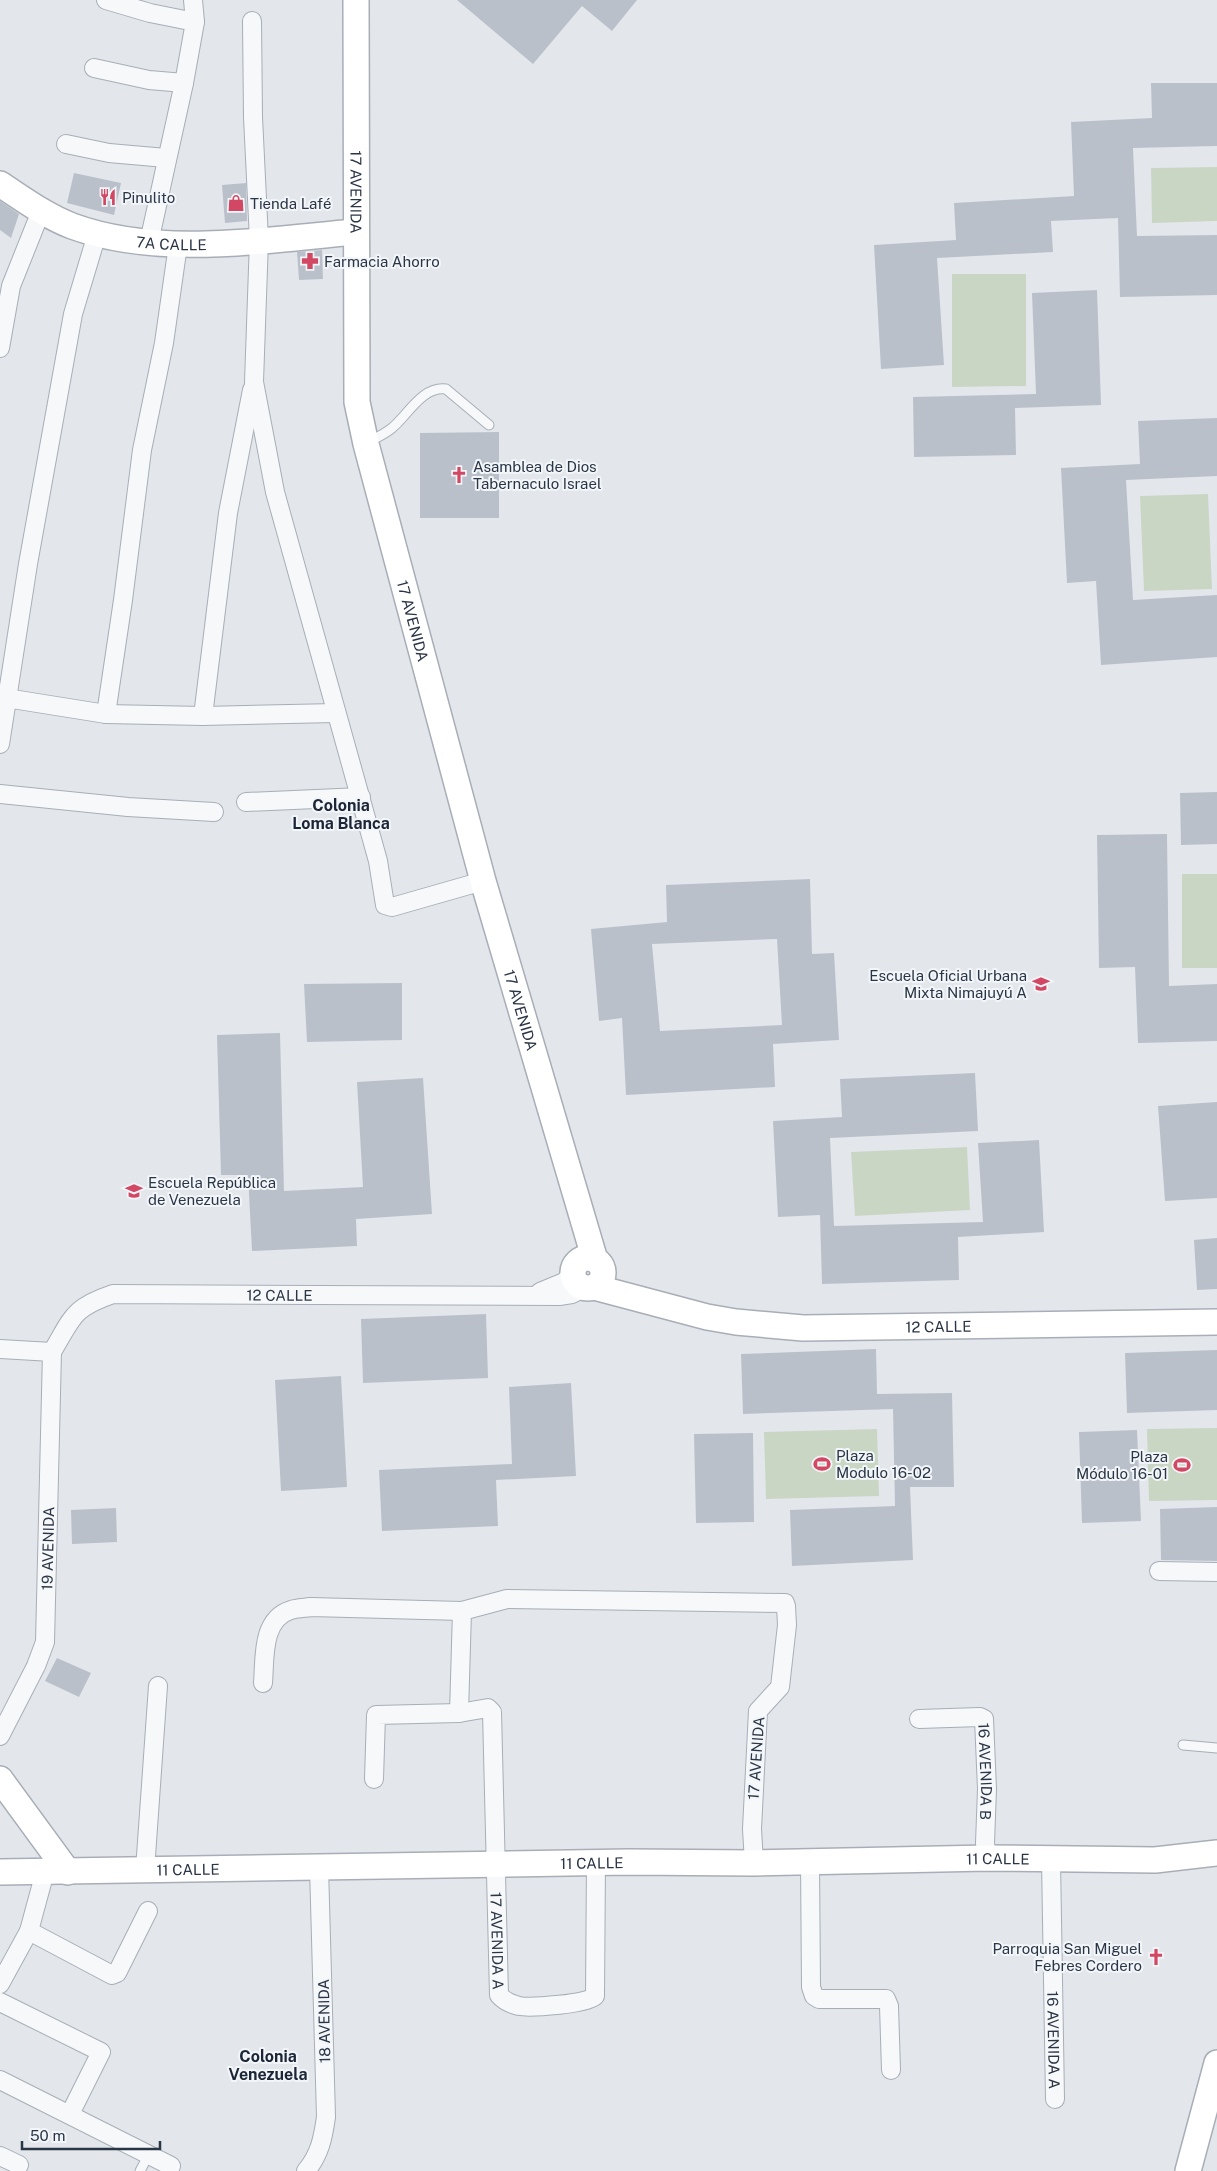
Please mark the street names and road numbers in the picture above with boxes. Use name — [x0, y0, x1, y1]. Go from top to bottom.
street label: 17 AVENIDA — [348, 150, 365, 234]
street label: 7A CALLE — [135, 233, 207, 253]
street label: 17 AVENIDA — [394, 578, 432, 664]
street label: 17 AVENIDA — [501, 968, 541, 1053]
street label: 12 CALLE — [246, 1286, 313, 1303]
street label: 12 CALLE — [905, 1317, 972, 1335]
street label: 19 AVENIDA — [38, 1506, 57, 1590]
street label: 17 AVENIDA — [745, 1715, 767, 1800]
street label: 16 AVENIDA B — [976, 1722, 996, 1820]
street label: 11 CALLE — [966, 1849, 1030, 1867]
street label: 11 CALLE — [560, 1854, 624, 1872]
street label: 11 CALLE — [156, 1860, 220, 1878]
street label: 17 AVENIDA A — [488, 1892, 507, 1990]
street label: 18 AVENIDA — [315, 1978, 333, 2063]
street label: 16 AVENIDA A — [1045, 1991, 1063, 2089]

